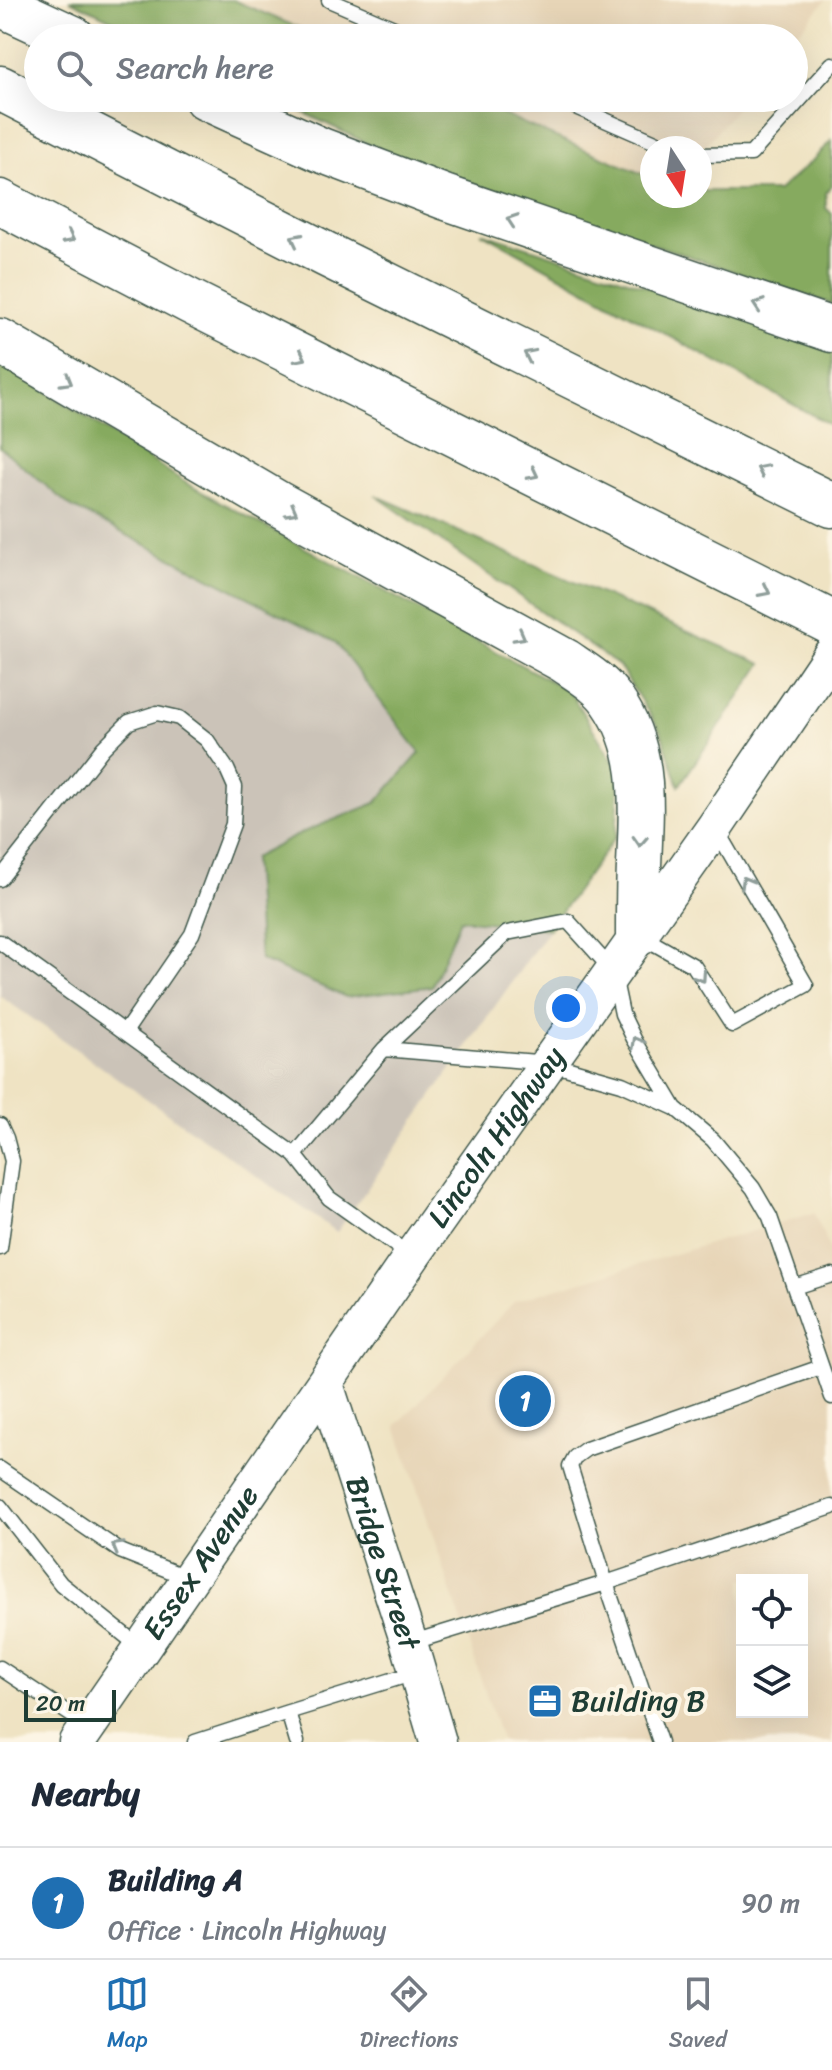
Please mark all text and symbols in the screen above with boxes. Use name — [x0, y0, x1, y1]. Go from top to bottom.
search box — [24, 24, 808, 112]
text: Search here — [116, 41, 274, 95]
icon: search — [52, 46, 96, 90]
north arrow — [640, 136, 712, 208]
one-way arrow — [506, 214, 520, 230]
one-way arrow — [61, 229, 76, 244]
one-way arrow — [290, 233, 305, 249]
one-way arrow — [752, 298, 766, 314]
one-way arrow — [292, 347, 307, 362]
one-way arrow — [523, 349, 538, 365]
one-way arrow — [58, 371, 73, 386]
one-way arrow — [524, 464, 539, 479]
one-way arrow — [756, 464, 771, 480]
one-way arrow — [284, 502, 298, 517]
one-way arrow — [757, 581, 772, 596]
one-way arrow — [512, 627, 526, 642]
one-way arrow — [632, 835, 649, 848]
one-way arrow — [740, 876, 756, 891]
one-way arrow — [691, 969, 706, 983]
your location — [546, 988, 586, 1028]
street label: Lincoln Highway — [413, 1034, 580, 1239]
one-way arrow — [631, 1037, 647, 1051]
pin: 1 — [499, 1371, 551, 1431]
street label: Bridge Street — [330, 1469, 437, 1659]
street label: Essex Avenue — [128, 1473, 274, 1652]
one-way arrow — [111, 1541, 126, 1557]
map controls — [736, 1574, 808, 1718]
button: locate — [736, 1574, 808, 1646]
button: layers — [736, 1646, 808, 1718]
place label: Building B — [571, 1674, 705, 1728]
office icon: Building B — [526, 1682, 564, 1720]
text: 20 m — [36, 1684, 85, 1723]
scale bar — [24, 1686, 116, 1722]
text: Nearby — [32, 1764, 140, 1824]
text: Building A — [108, 1853, 243, 1907]
text: 1 — [52, 1880, 64, 1926]
text: 90 m — [741, 1880, 800, 1926]
text: Office · Lincoln Highway — [108, 1907, 386, 1953]
tab: Map — [105, 1972, 149, 2059]
tab: Directions — [360, 1972, 458, 2059]
tab: Saved — [669, 1972, 727, 2059]

